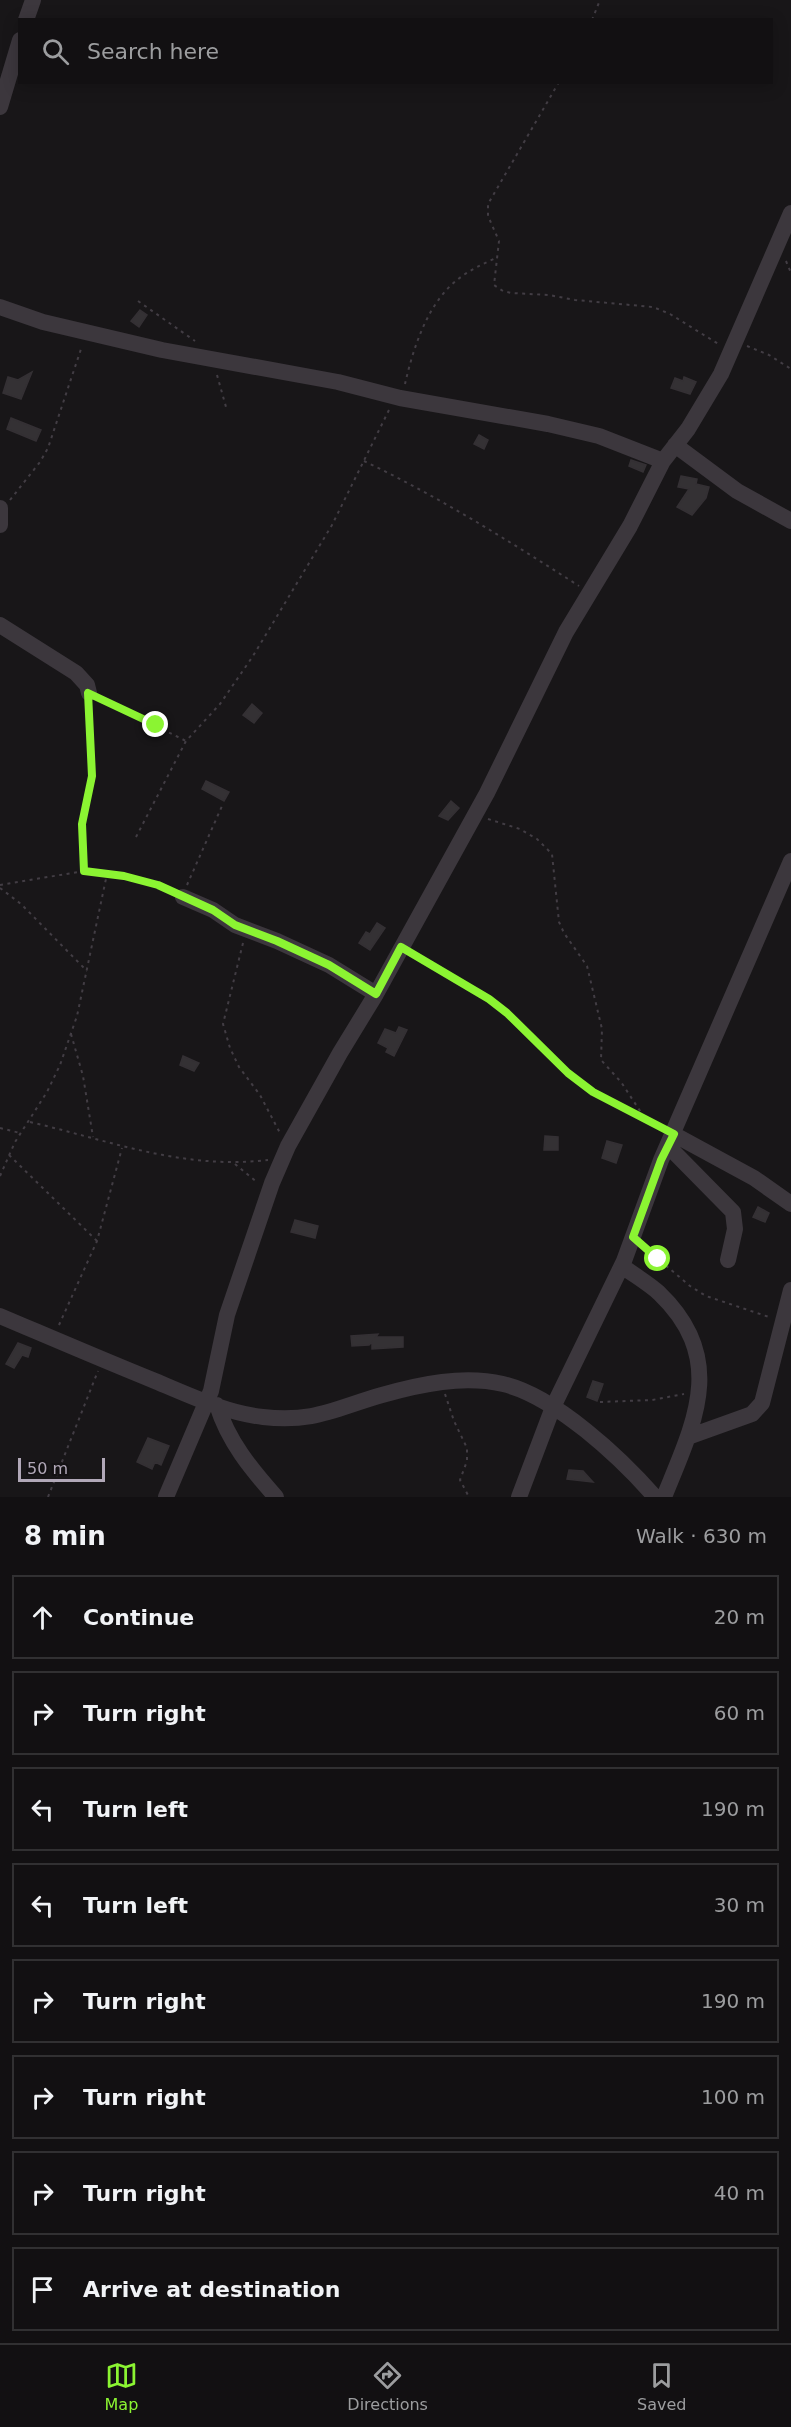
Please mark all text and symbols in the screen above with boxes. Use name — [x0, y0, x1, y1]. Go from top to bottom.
search box — [18, 18, 773, 84]
icon: search — [39, 35, 72, 68]
text: Search here — [87, 39, 219, 64]
route end — [142, 711, 168, 737]
route start — [644, 1245, 670, 1271]
scale bar — [18, 1455, 105, 1482]
text: 50 m — [27, 1459, 68, 1478]
text: 8 min — [24, 1521, 106, 1551]
text: Walk · 630 m — [636, 1524, 767, 1548]
icon: ahead — [26, 1601, 59, 1634]
text: Continue — [83, 1605, 194, 1630]
text: 20 m — [714, 1605, 765, 1629]
icon: right — [26, 1697, 59, 1730]
text: Turn right — [83, 1701, 206, 1726]
text: 60 m — [714, 1701, 765, 1725]
icon: left — [26, 1793, 59, 1826]
text: Turn left — [83, 1797, 188, 1822]
text: 190 m — [701, 1797, 765, 1821]
icon: left — [26, 1889, 59, 1922]
text: Turn left — [83, 1893, 188, 1918]
text: 30 m — [714, 1893, 765, 1917]
icon: right — [26, 1985, 59, 2018]
text: Turn right — [83, 1989, 206, 2014]
text: 190 m — [701, 1989, 765, 2013]
icon: right — [26, 2081, 59, 2114]
text: Turn right — [83, 2085, 206, 2110]
text: 100 m — [701, 2085, 765, 2109]
icon: right — [26, 2177, 59, 2210]
text: Turn right — [83, 2181, 206, 2206]
text: 40 m — [714, 2181, 765, 2205]
icon: arrive — [26, 2273, 59, 2306]
text: Arrive at destination — [83, 2277, 340, 2302]
tab: Map — [105, 2359, 138, 2414]
tab: Directions — [347, 2359, 428, 2414]
tab: Saved — [637, 2359, 686, 2414]

